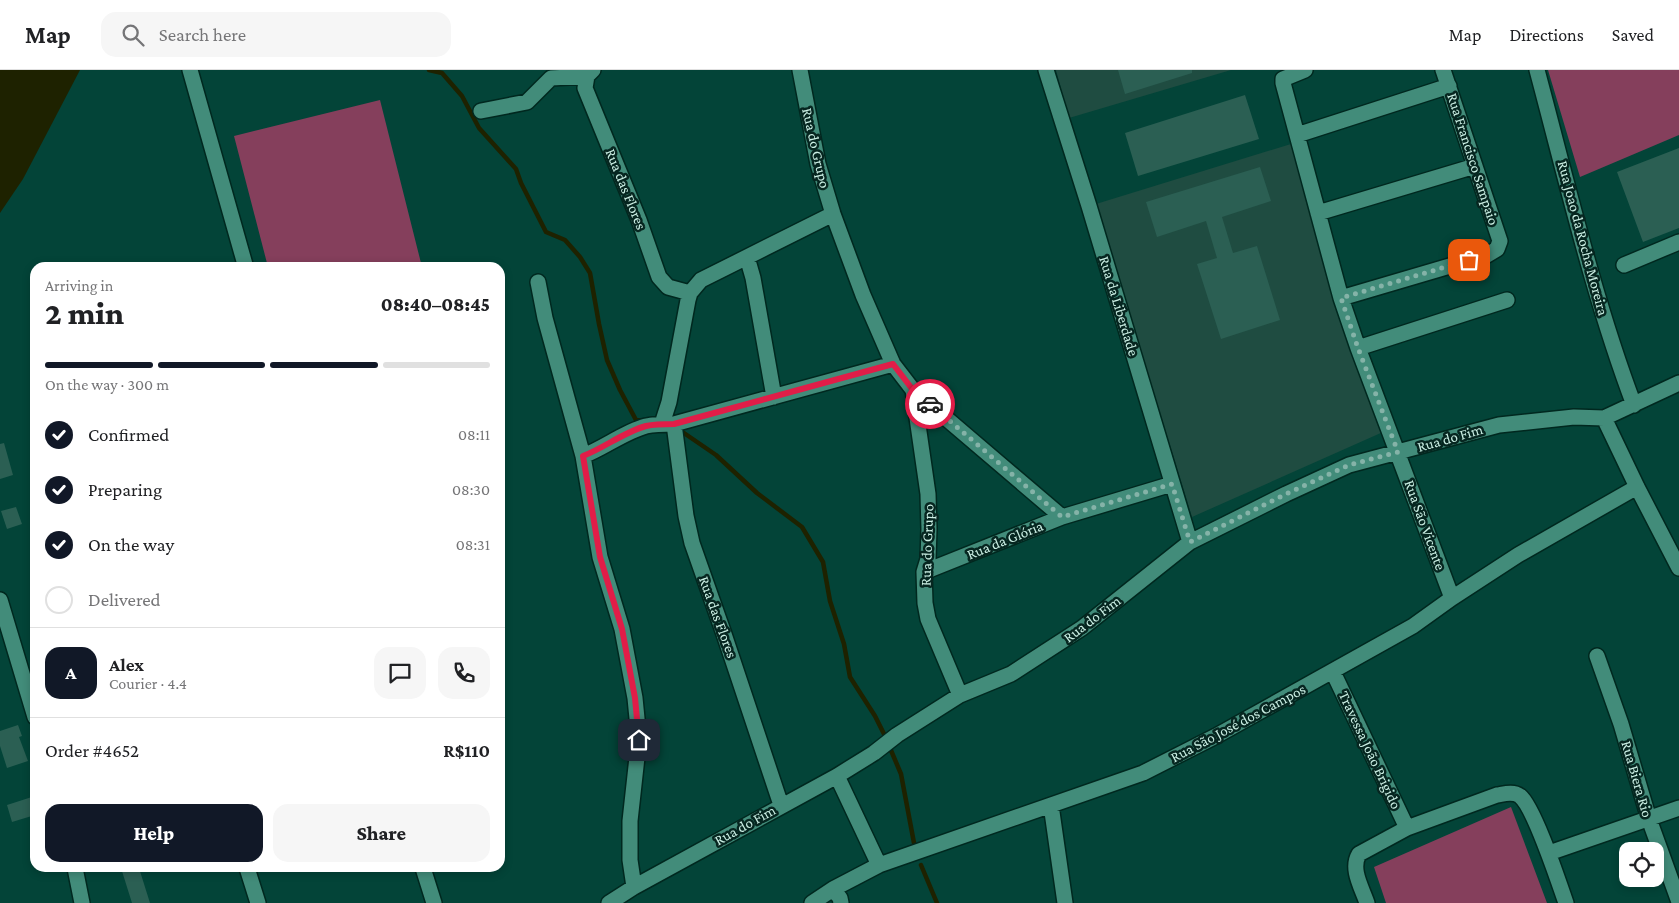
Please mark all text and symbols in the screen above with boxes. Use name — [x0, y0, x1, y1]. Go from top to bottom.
search box — [101, 12, 451, 57]
text: Map — [25, 21, 71, 48]
icon: search — [119, 21, 147, 49]
text: Search here — [159, 24, 246, 45]
text: Map — [1449, 25, 1481, 45]
text: Directions — [1509, 25, 1584, 45]
text: Saved — [1612, 25, 1654, 45]
street label: Rua Francisco Sampaio — [1443, 91, 1502, 227]
street label: Rua do Grupo — [798, 106, 833, 190]
street label: Rua das Flores — [603, 146, 650, 232]
street label: Rua Joao da Rocha Moreira — [1554, 159, 1611, 317]
pin — [1448, 239, 1490, 281]
icon: bag — [1455, 246, 1483, 274]
street label: Rua da Liberdade — [1096, 254, 1142, 358]
text: Arriving in — [45, 277, 113, 294]
text: 08:40–08:45 — [381, 294, 490, 315]
text: 2 min — [45, 295, 124, 331]
text: On the way · 300 m — [45, 376, 169, 393]
courier — [905, 379, 955, 429]
icon: car — [916, 390, 944, 418]
icon: check — [45, 421, 73, 449]
street label: Rua do Fim — [1415, 421, 1485, 455]
text: Confirmed — [88, 424, 169, 445]
text: 08:11 — [458, 426, 490, 443]
icon: check — [45, 476, 73, 504]
street label: Rua São Vicente — [1401, 478, 1449, 573]
text: Preparing — [88, 479, 162, 500]
text: 08:30 — [452, 481, 490, 498]
street label: Rua do Grupo — [918, 504, 937, 586]
street label: Rua da Glória — [965, 517, 1045, 563]
icon: check — [45, 531, 73, 559]
text: On the way — [88, 534, 174, 555]
text: 08:31 — [456, 536, 490, 553]
street label: Rua das Flores — [696, 574, 740, 660]
text: Delivered — [88, 589, 161, 610]
street label: Rua do Fim — [1060, 592, 1124, 646]
button: chat — [374, 647, 426, 699]
button: phone — [438, 647, 490, 699]
text: Alex — [109, 654, 144, 675]
text: A — [65, 662, 77, 683]
text: Courier · 4.4 — [109, 675, 187, 692]
street label: Rua São José dos Campos — [1168, 681, 1309, 766]
street label: Travessa João Brigido — [1335, 689, 1404, 812]
pin — [618, 719, 660, 761]
icon: home — [625, 726, 653, 754]
street label: Rua Biera Rio — [1618, 739, 1656, 819]
text: Order #4652 — [45, 740, 139, 761]
text: R$110 — [443, 740, 490, 761]
street label: Rua do Fim — [712, 802, 778, 848]
button: Help — [45, 804, 263, 862]
button: Share — [273, 804, 490, 862]
map controls — [1619, 842, 1664, 887]
button: locate — [1619, 842, 1664, 887]

